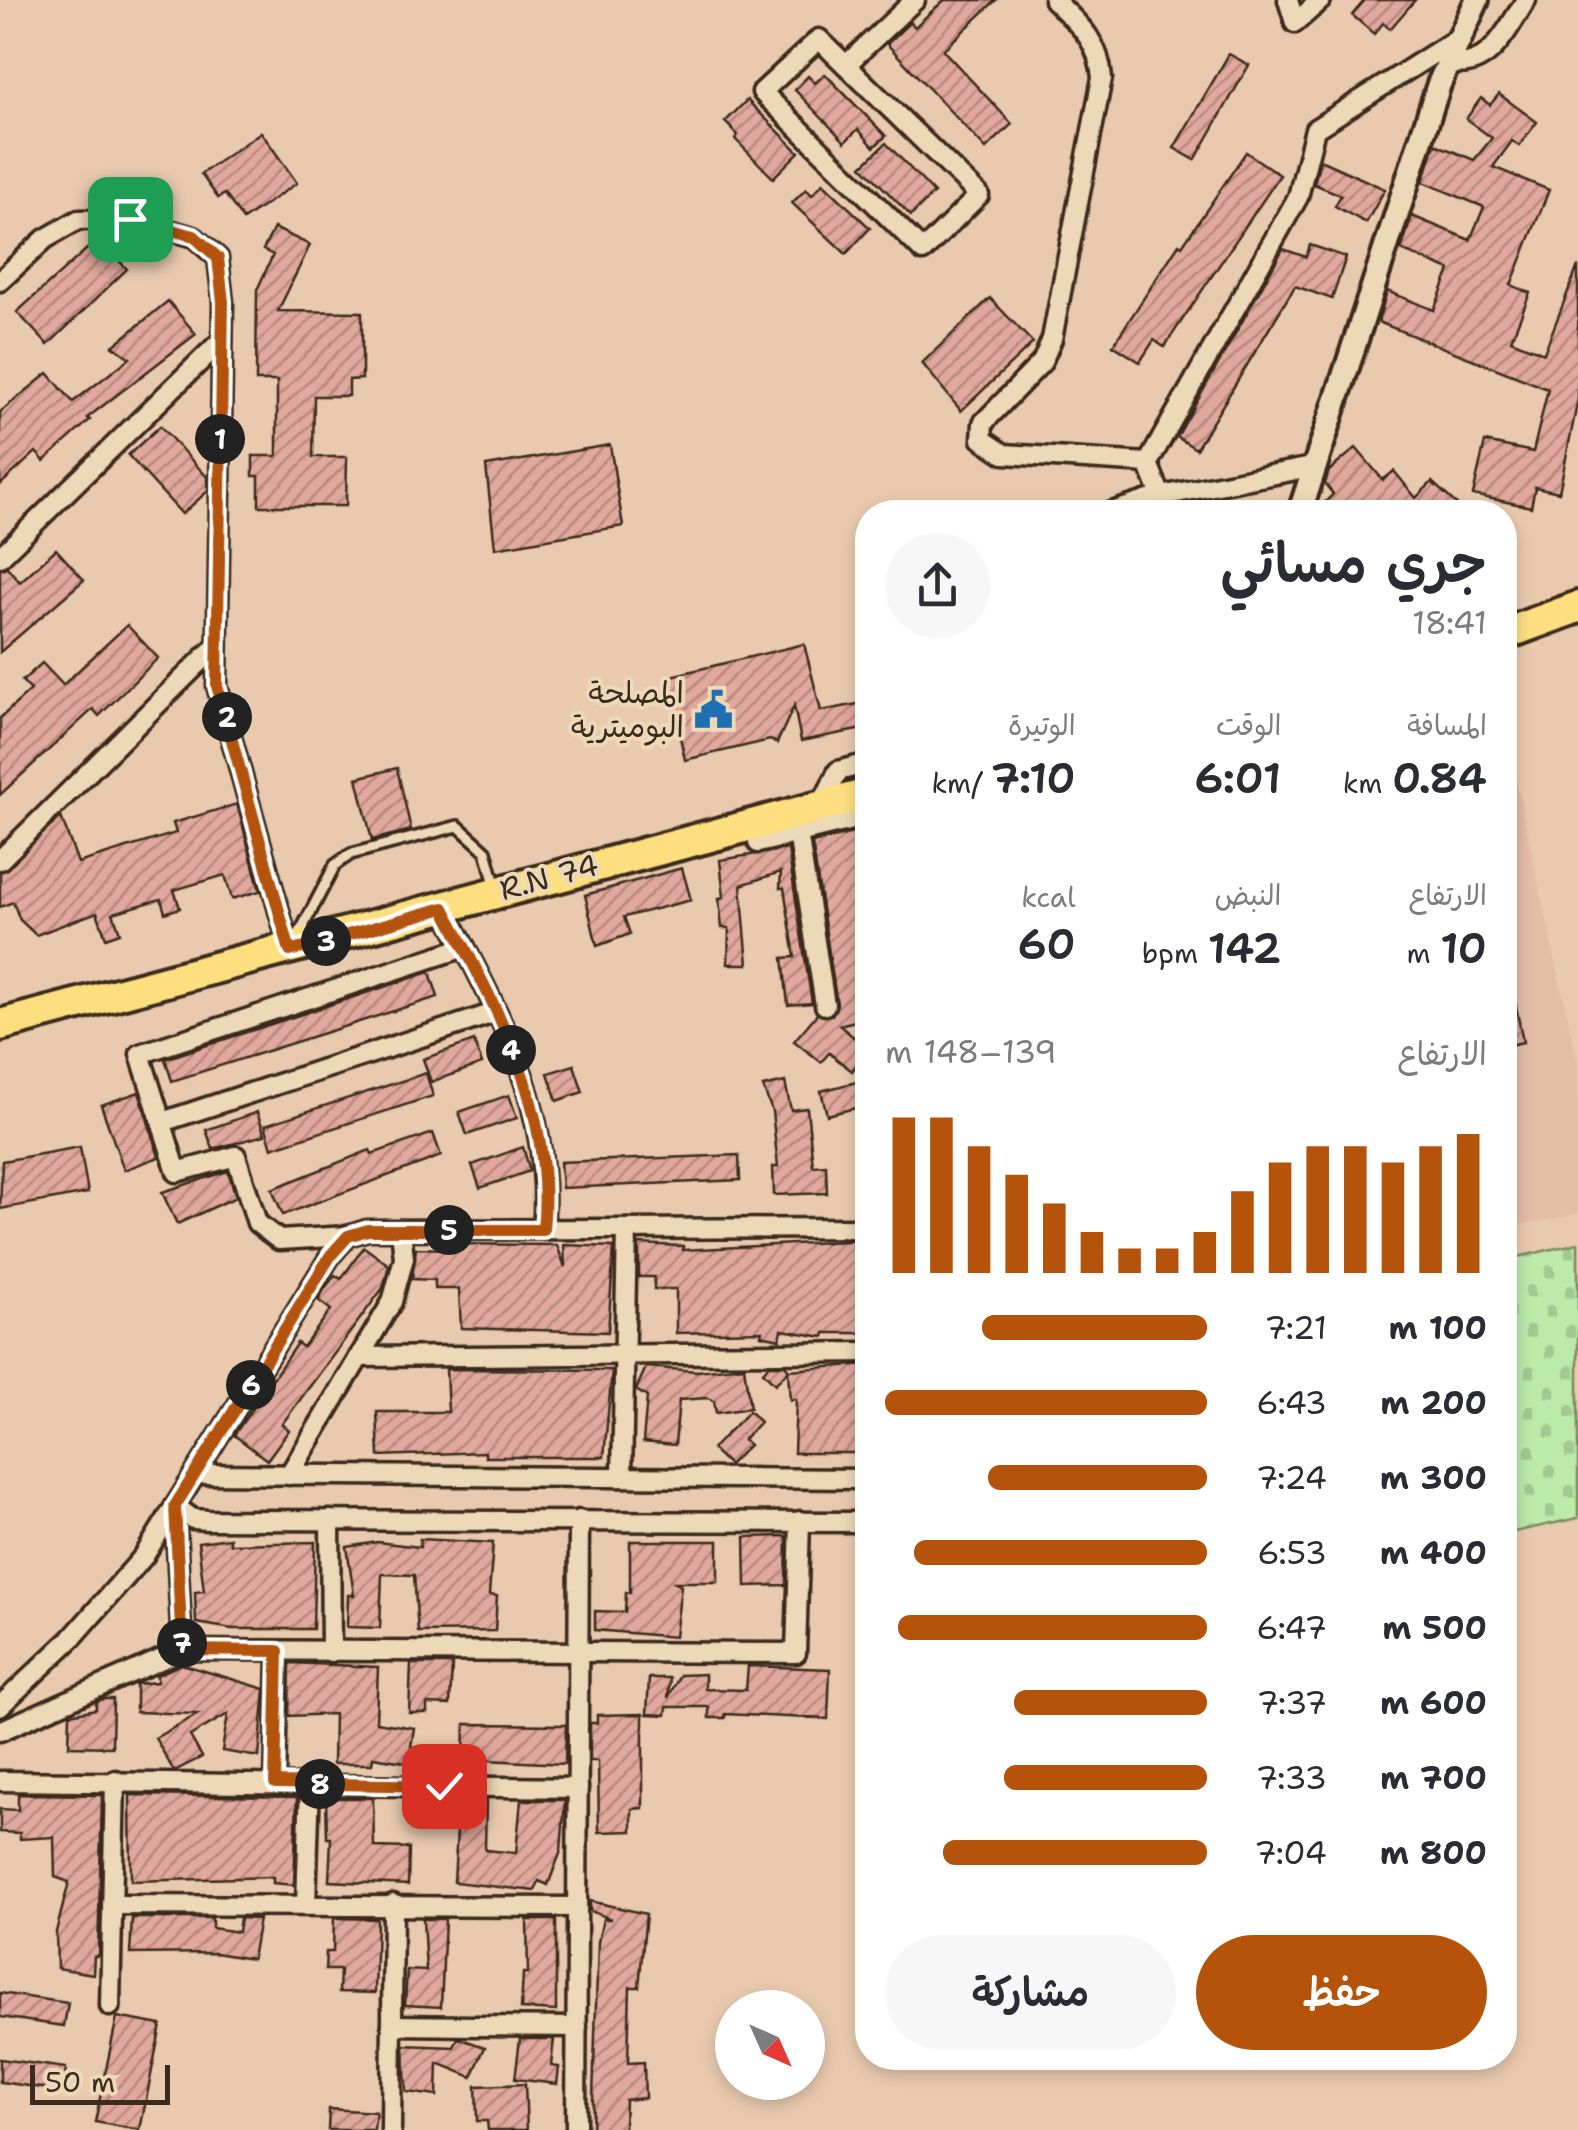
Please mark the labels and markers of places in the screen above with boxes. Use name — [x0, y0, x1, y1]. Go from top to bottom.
pin — [88, 177, 173, 262]
pin: 1 — [195, 414, 245, 464]
place label: المصلحة البوميترية — [571, 672, 684, 747]
public building icon: المصلحة البوميترية — [693, 688, 735, 730]
pin: 2 — [202, 692, 252, 742]
pin: 3 — [301, 916, 351, 966]
pin: 4 — [486, 1025, 536, 1075]
pin: 5 — [424, 1205, 474, 1255]
pin: 6 — [226, 1360, 276, 1410]
pin: 7 — [157, 1618, 207, 1668]
pin — [402, 1744, 487, 1829]
pin: 8 — [295, 1759, 345, 1809]

